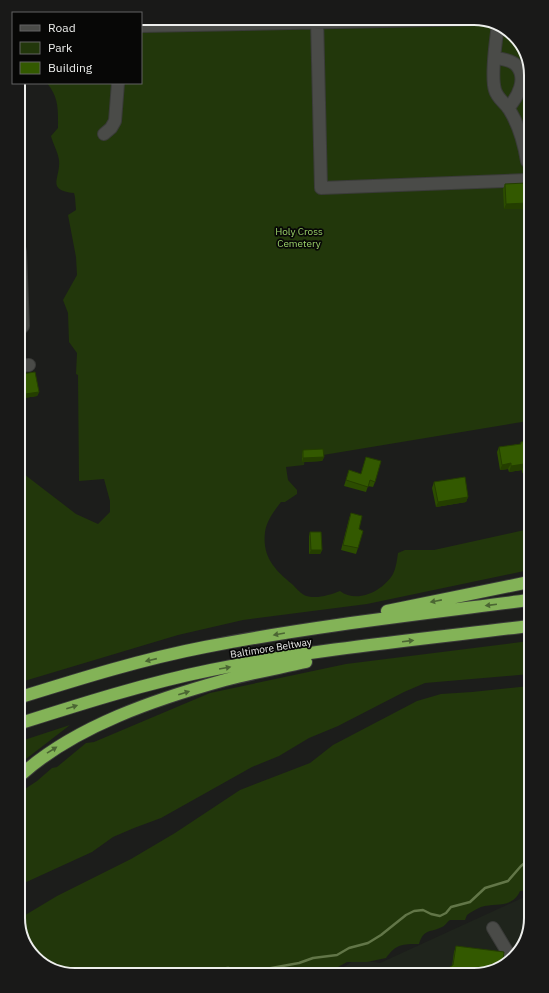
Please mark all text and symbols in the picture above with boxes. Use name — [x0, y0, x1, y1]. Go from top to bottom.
legend — [12, 12, 142, 84]
text: Road — [48, 20, 76, 35]
text: Park — [48, 40, 73, 55]
text: Building — [48, 60, 93, 75]
park label: Holy Cross Cemetery — [275, 225, 323, 250]
one-way arrow — [430, 598, 442, 604]
one-way arrow — [485, 602, 497, 608]
one-way arrow — [273, 631, 285, 637]
street label: Baltimore Beltway — [229, 635, 313, 661]
one-way arrow — [402, 638, 414, 644]
one-way arrow — [145, 657, 157, 663]
one-way arrow — [219, 665, 231, 671]
one-way arrow — [178, 690, 190, 696]
one-way arrow — [66, 704, 78, 710]
one-way arrow — [47, 746, 57, 754]

